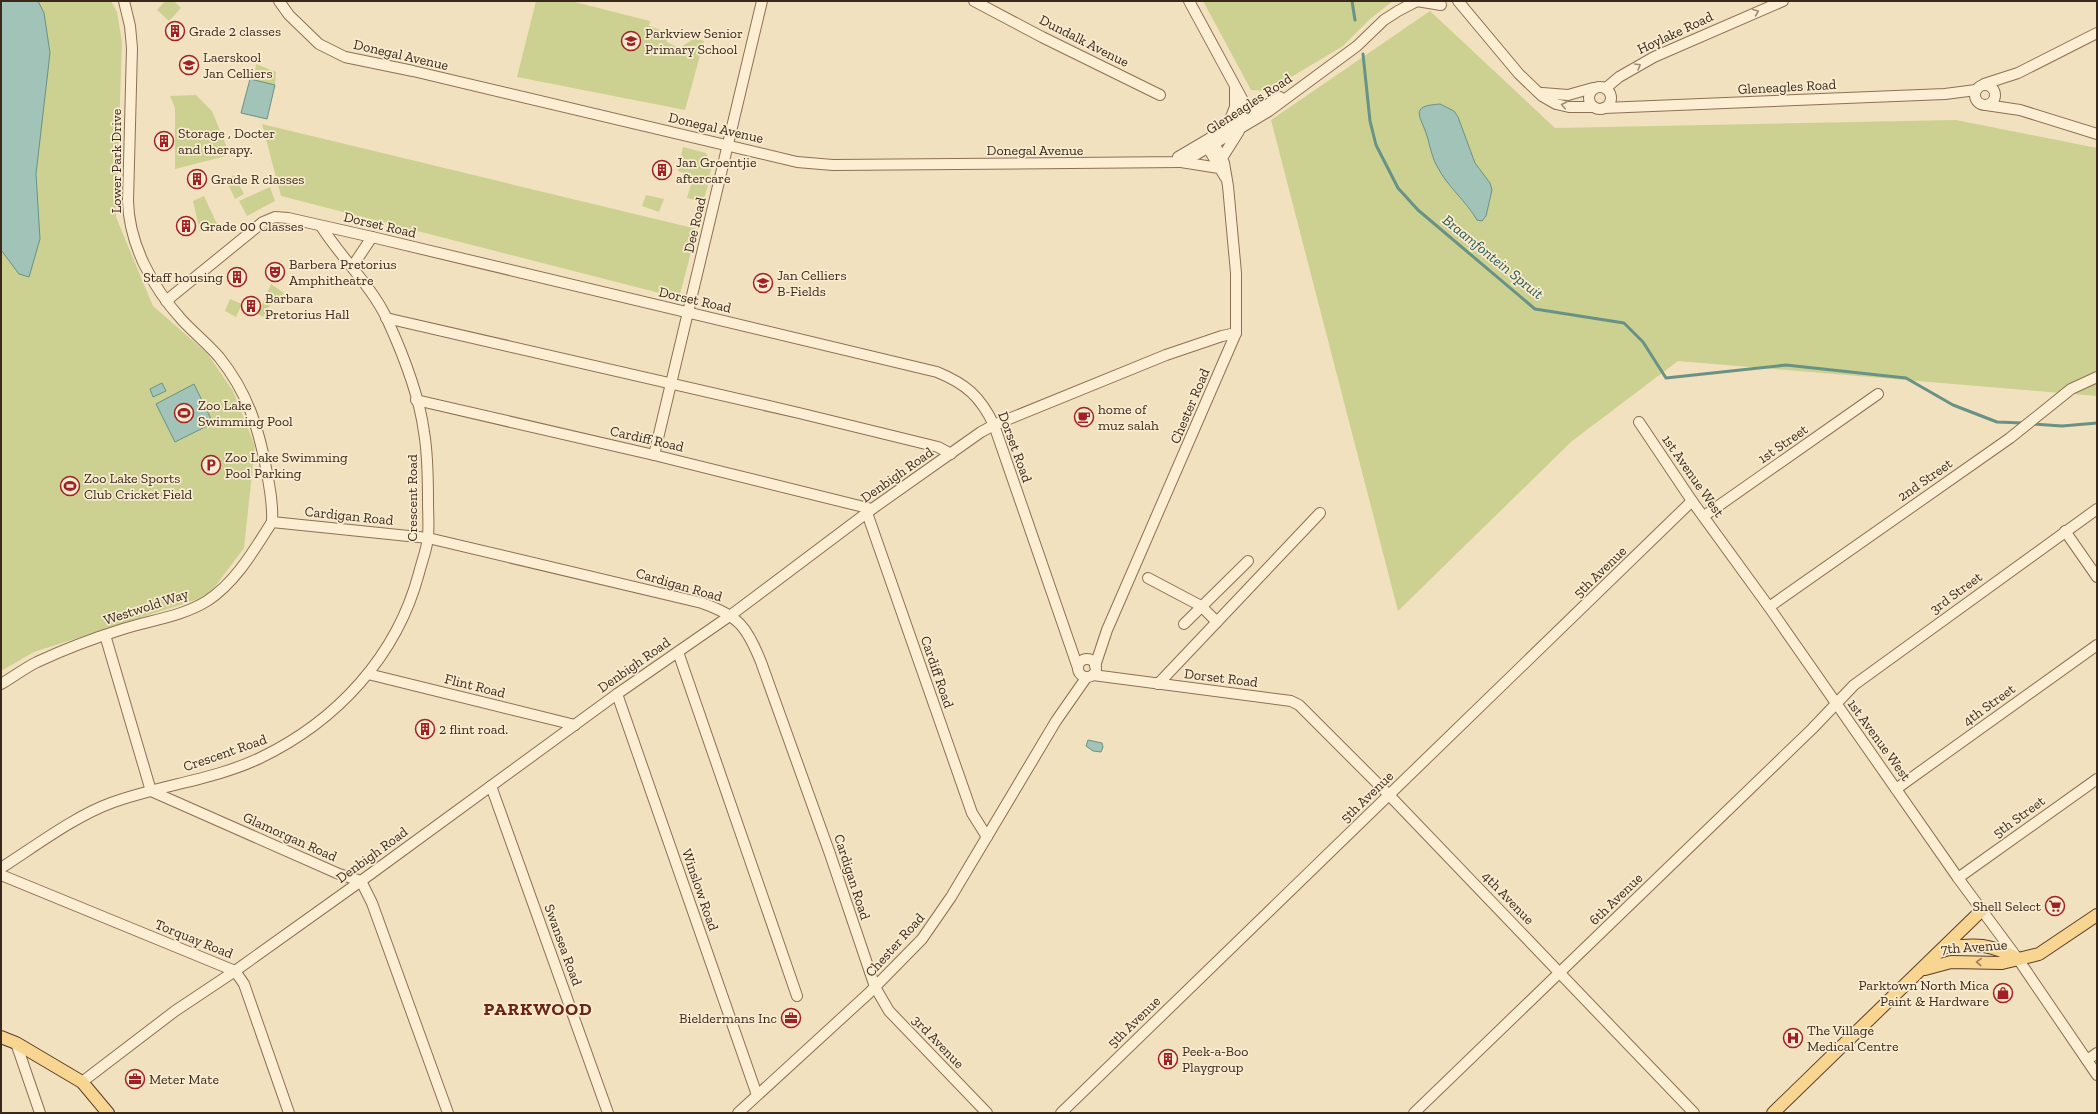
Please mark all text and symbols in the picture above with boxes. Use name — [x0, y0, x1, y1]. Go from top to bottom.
street label: Hoylake Road — [1634, 8, 1716, 58]
one-way arrow — [1753, 9, 1760, 17]
street label: Dundalk Avenue — [1036, 11, 1132, 71]
building icon: Grade 2 classes — [164, 20, 186, 42]
place label: Grade 2 classes — [189, 23, 281, 40]
place label: Parkview Senior Primary School — [645, 25, 743, 58]
school or university icon: Parkview Senior Primary School — [620, 30, 642, 52]
street label: Donegal Avenue — [352, 36, 451, 74]
place label: Laerskool Jan Celliers — [203, 49, 273, 82]
school or university icon: Laerskool Jan Celliers — [178, 54, 200, 76]
one-way arrow — [1634, 64, 1641, 71]
street label: Gleneagles Road — [1203, 70, 1295, 138]
street label: Gleneagles Road — [1737, 76, 1837, 98]
one-way arrow — [1561, 102, 1567, 110]
street label: Lower Park Drive — [108, 108, 125, 213]
street label: Donegal Avenue — [667, 109, 766, 147]
place label: Storage , Docter and therapy. — [178, 125, 275, 158]
building icon: Storage , Docter and therapy. — [153, 130, 175, 152]
street label: Donegal Avenue — [987, 142, 1084, 159]
place label: Jan Groentjie aftercare — [676, 154, 757, 187]
building icon: Jan Groentjie aftercare — [651, 159, 673, 181]
building icon: Grade R classes — [186, 168, 208, 190]
place label: Grade R classes — [211, 171, 305, 188]
street label: Dee Road — [680, 195, 710, 254]
street label: Dorset Road — [342, 208, 418, 242]
water label: Braamfontein Spruit — [1439, 211, 1547, 303]
building icon: Grade 00 Classes — [175, 215, 197, 237]
place label: Grade 00 Classes — [200, 218, 304, 235]
place label: Barbera Pretorius Amphitheatre — [289, 256, 397, 289]
theatre icon: Barbera Pretorius Amphitheatre — [264, 261, 286, 283]
building icon: Staff housing — [226, 266, 248, 288]
place label: Jan Celliers B-Fields — [777, 267, 847, 300]
place label: Staff housing — [143, 269, 223, 286]
school or university icon: Jan Celliers B-Fields — [752, 272, 774, 294]
street label: Dorset Road — [657, 283, 733, 317]
place label: Barbara Pretorius Hall — [265, 290, 350, 323]
building icon: Barbara Pretorius Hall — [240, 295, 262, 317]
street label: Chester Road — [1166, 365, 1214, 446]
place label: Zoo Lake Swimming Pool — [198, 397, 293, 430]
place label: home of muz salah — [1098, 401, 1159, 434]
sports icon: Zoo Lake Swimming Pool — [173, 402, 195, 424]
cafe icon: home of muz salah — [1073, 406, 1095, 428]
street label: Dorset Road — [994, 409, 1036, 485]
street label: 1st Street — [1755, 420, 1812, 467]
street label: Cardiff Road — [608, 422, 686, 456]
street label: 1st Avenue West — [1658, 431, 1728, 521]
street label: Denbigh Road — [858, 444, 937, 506]
place label: Zoo Lake Swimming Pool Parking — [225, 449, 348, 482]
parking icon: Zoo Lake Swimming Pool Parking — [200, 454, 222, 476]
street label: Crescent Road — [404, 454, 421, 542]
street label: 2nd Street — [1894, 455, 1956, 505]
place label: Zoo Lake Sports Club Cricket Field — [84, 470, 193, 503]
sports icon: Zoo Lake Sports Club Cricket Field — [59, 475, 81, 497]
street label: Cardigan Road — [304, 503, 394, 529]
street label: 5th Avenue — [1570, 542, 1630, 601]
street label: Cardigan Road — [634, 565, 724, 606]
street label: 3rd Street — [1927, 568, 1986, 618]
street label: Westwold Way — [101, 585, 191, 629]
street label: Denbigh Road — [595, 634, 674, 696]
street label: Cardiff Road — [917, 634, 957, 711]
street label: Dorset Road — [1183, 665, 1259, 691]
street label: Flint Road — [443, 670, 507, 702]
street label: 4th Street — [1960, 680, 2019, 730]
street label: 1st Avenue West — [1844, 696, 1915, 785]
building icon: 2 flint road. — [414, 718, 436, 740]
place label: 2 flint road. — [439, 721, 508, 738]
street label: Crescent Road — [181, 731, 269, 775]
street label: 5th Avenue — [1337, 767, 1397, 826]
street label: 5th Street — [1990, 792, 2049, 842]
street label: Glamorgan Road — [240, 809, 340, 865]
street label: Denbigh Road — [333, 823, 411, 887]
street label: Cardigan Road — [830, 832, 874, 922]
street label: Winslow Road — [678, 847, 722, 933]
street label: 4th Avenue — [1478, 868, 1538, 928]
street label: 6th Avenue — [1586, 869, 1646, 929]
supermarket icon: Shell Select — [2044, 895, 2066, 917]
place label: Shell Select — [1972, 898, 2042, 915]
street label: Swansea Road — [540, 902, 586, 988]
street label: Chester Road — [862, 909, 928, 981]
street label: Torquay Road — [152, 916, 236, 962]
street label: 7th Avenue — [1940, 936, 2008, 958]
one-way arrow — [1976, 958, 1982, 967]
place label: Parktown North Mica Paint & Hardware — [1858, 977, 1989, 1010]
shop icon: Parktown North Mica Paint & Hardware — [1992, 982, 2014, 1004]
street label: 5th Avenue — [1104, 992, 1164, 1051]
district label: PARKWOOD — [484, 998, 592, 1020]
office icon: Bieldermans Inc — [780, 1007, 802, 1029]
place label: Bieldermans Inc — [679, 1010, 777, 1027]
street label: 3rd Avenue — [908, 1012, 968, 1072]
place label: The Village Medical Centre — [1807, 1022, 1899, 1055]
hospital icon: The Village Medical Centre — [1782, 1027, 1804, 1049]
place label: Peek-a-Boo Playgroup — [1182, 1043, 1248, 1076]
building icon: Peek-a-Boo Playgroup — [1157, 1048, 1179, 1070]
office icon: Meter Mate — [124, 1068, 146, 1090]
place label: Meter Mate — [149, 1071, 219, 1088]

